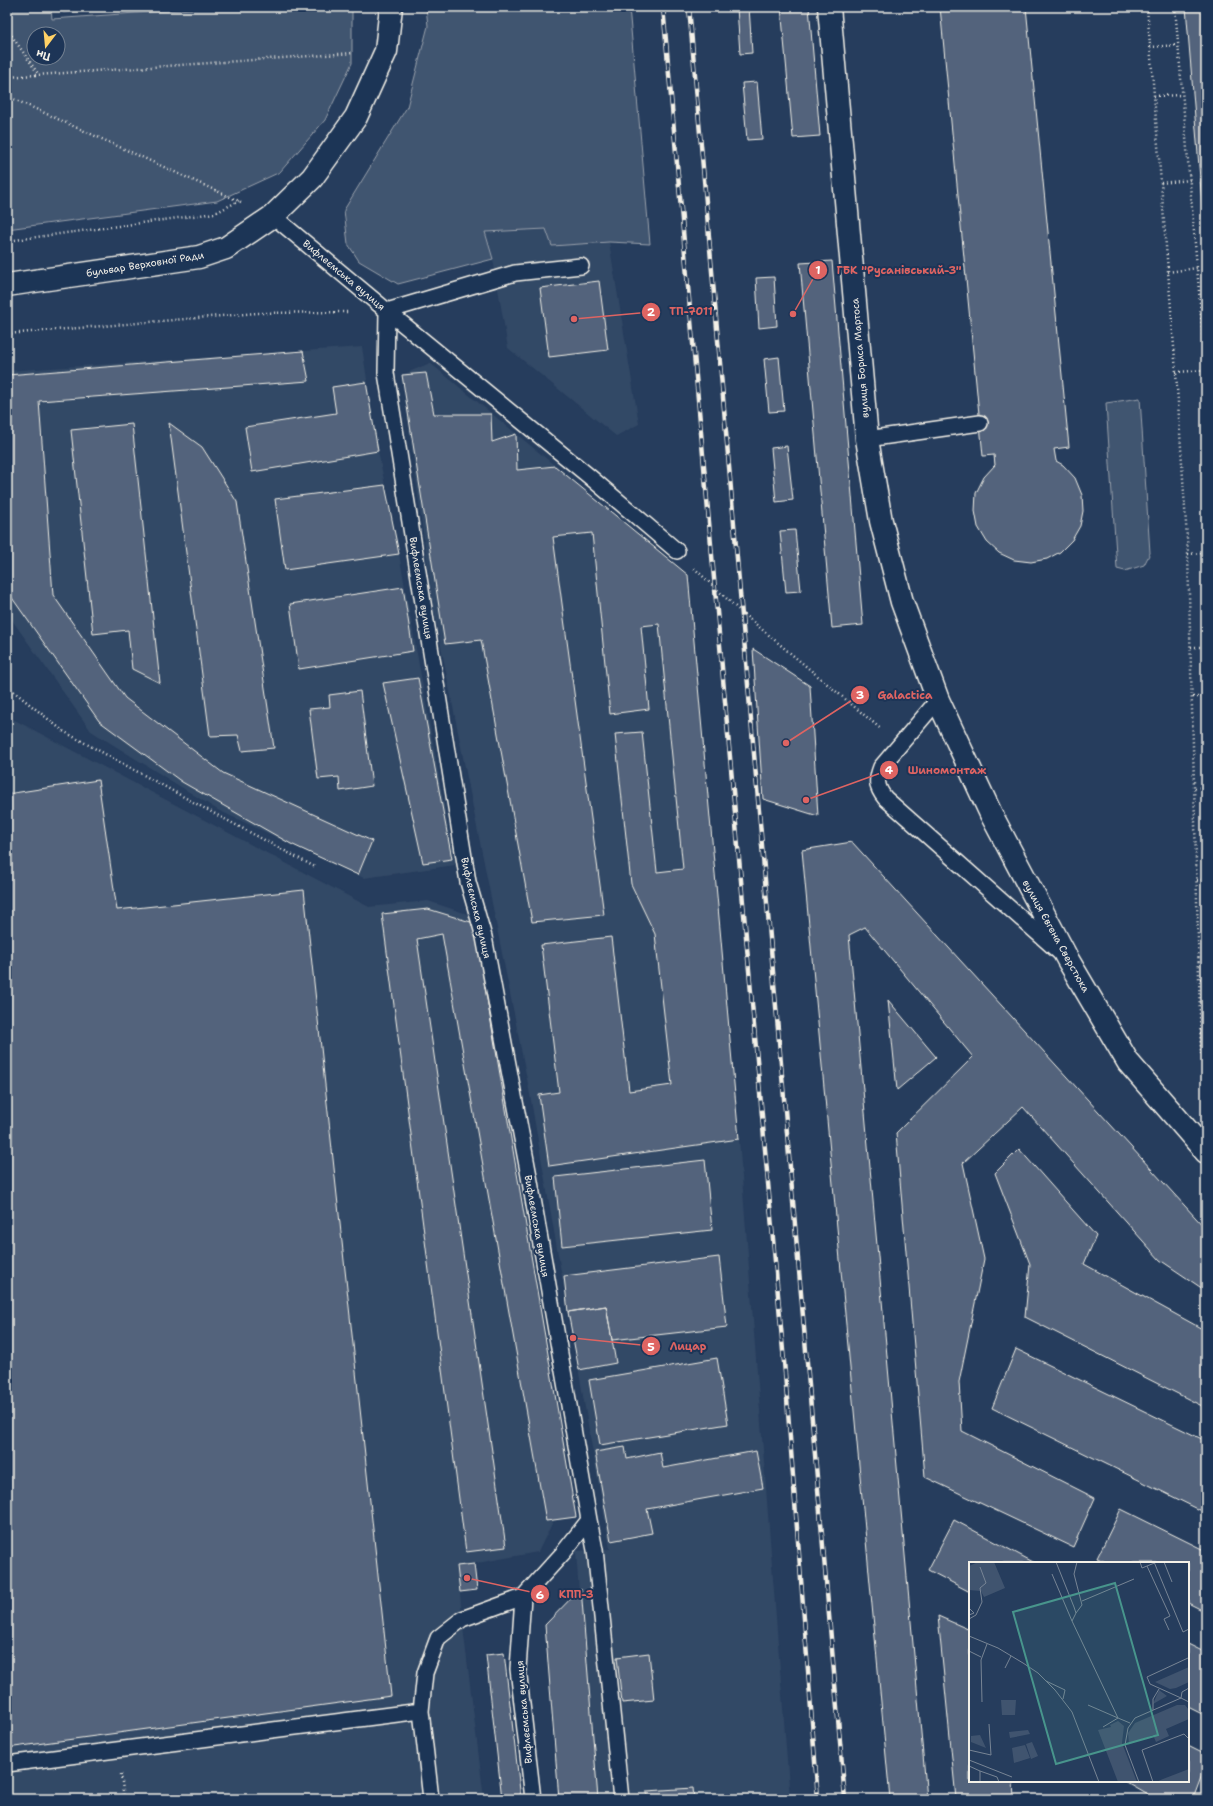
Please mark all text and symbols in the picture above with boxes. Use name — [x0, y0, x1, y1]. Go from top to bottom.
north arrow — [26, 26, 66, 66]
text: Пн — [34, 46, 52, 64]
street label: Вифлеємська вулиця — [300, 237, 388, 313]
street label: бульвар Верховної Ради — [85, 248, 205, 280]
callout: ГБК "Русанівський-3" — [808, 258, 969, 281]
text: 1 — [815, 262, 821, 278]
text: ГБК "Русанівський-3" — [836, 263, 962, 278]
street label: вулиця Бориса Мартоса — [848, 297, 872, 419]
callout: ТП-7011 — [641, 300, 720, 323]
text: 2 — [647, 304, 656, 320]
text: ТП-7011 — [669, 304, 713, 319]
street label: Вифлеємська вулиця — [406, 536, 436, 640]
callout: Galactica — [850, 684, 941, 707]
text: 3 — [856, 687, 864, 703]
text: Galactica — [877, 688, 933, 703]
callout: Шиномонтаж — [879, 759, 994, 782]
text: 4 — [885, 762, 894, 778]
text: Шиномонтаж — [908, 763, 987, 778]
street label: Вифлеємська вулиця — [458, 856, 494, 960]
street label: вулиця Євгена Сверстюка — [1020, 877, 1093, 995]
street label: Вифлеємська вулиця — [522, 1174, 552, 1278]
callout: Лицар — [641, 1335, 714, 1358]
text: 5 — [647, 1339, 655, 1355]
text: Лицар — [670, 1339, 707, 1354]
inset map — [969, 1562, 1189, 1782]
callout: КПП-3 — [530, 1583, 601, 1606]
text: 6 — [536, 1587, 544, 1603]
text: КПП-3 — [559, 1587, 594, 1602]
street label: Вифлеємська вулиця — [513, 1660, 535, 1764]

